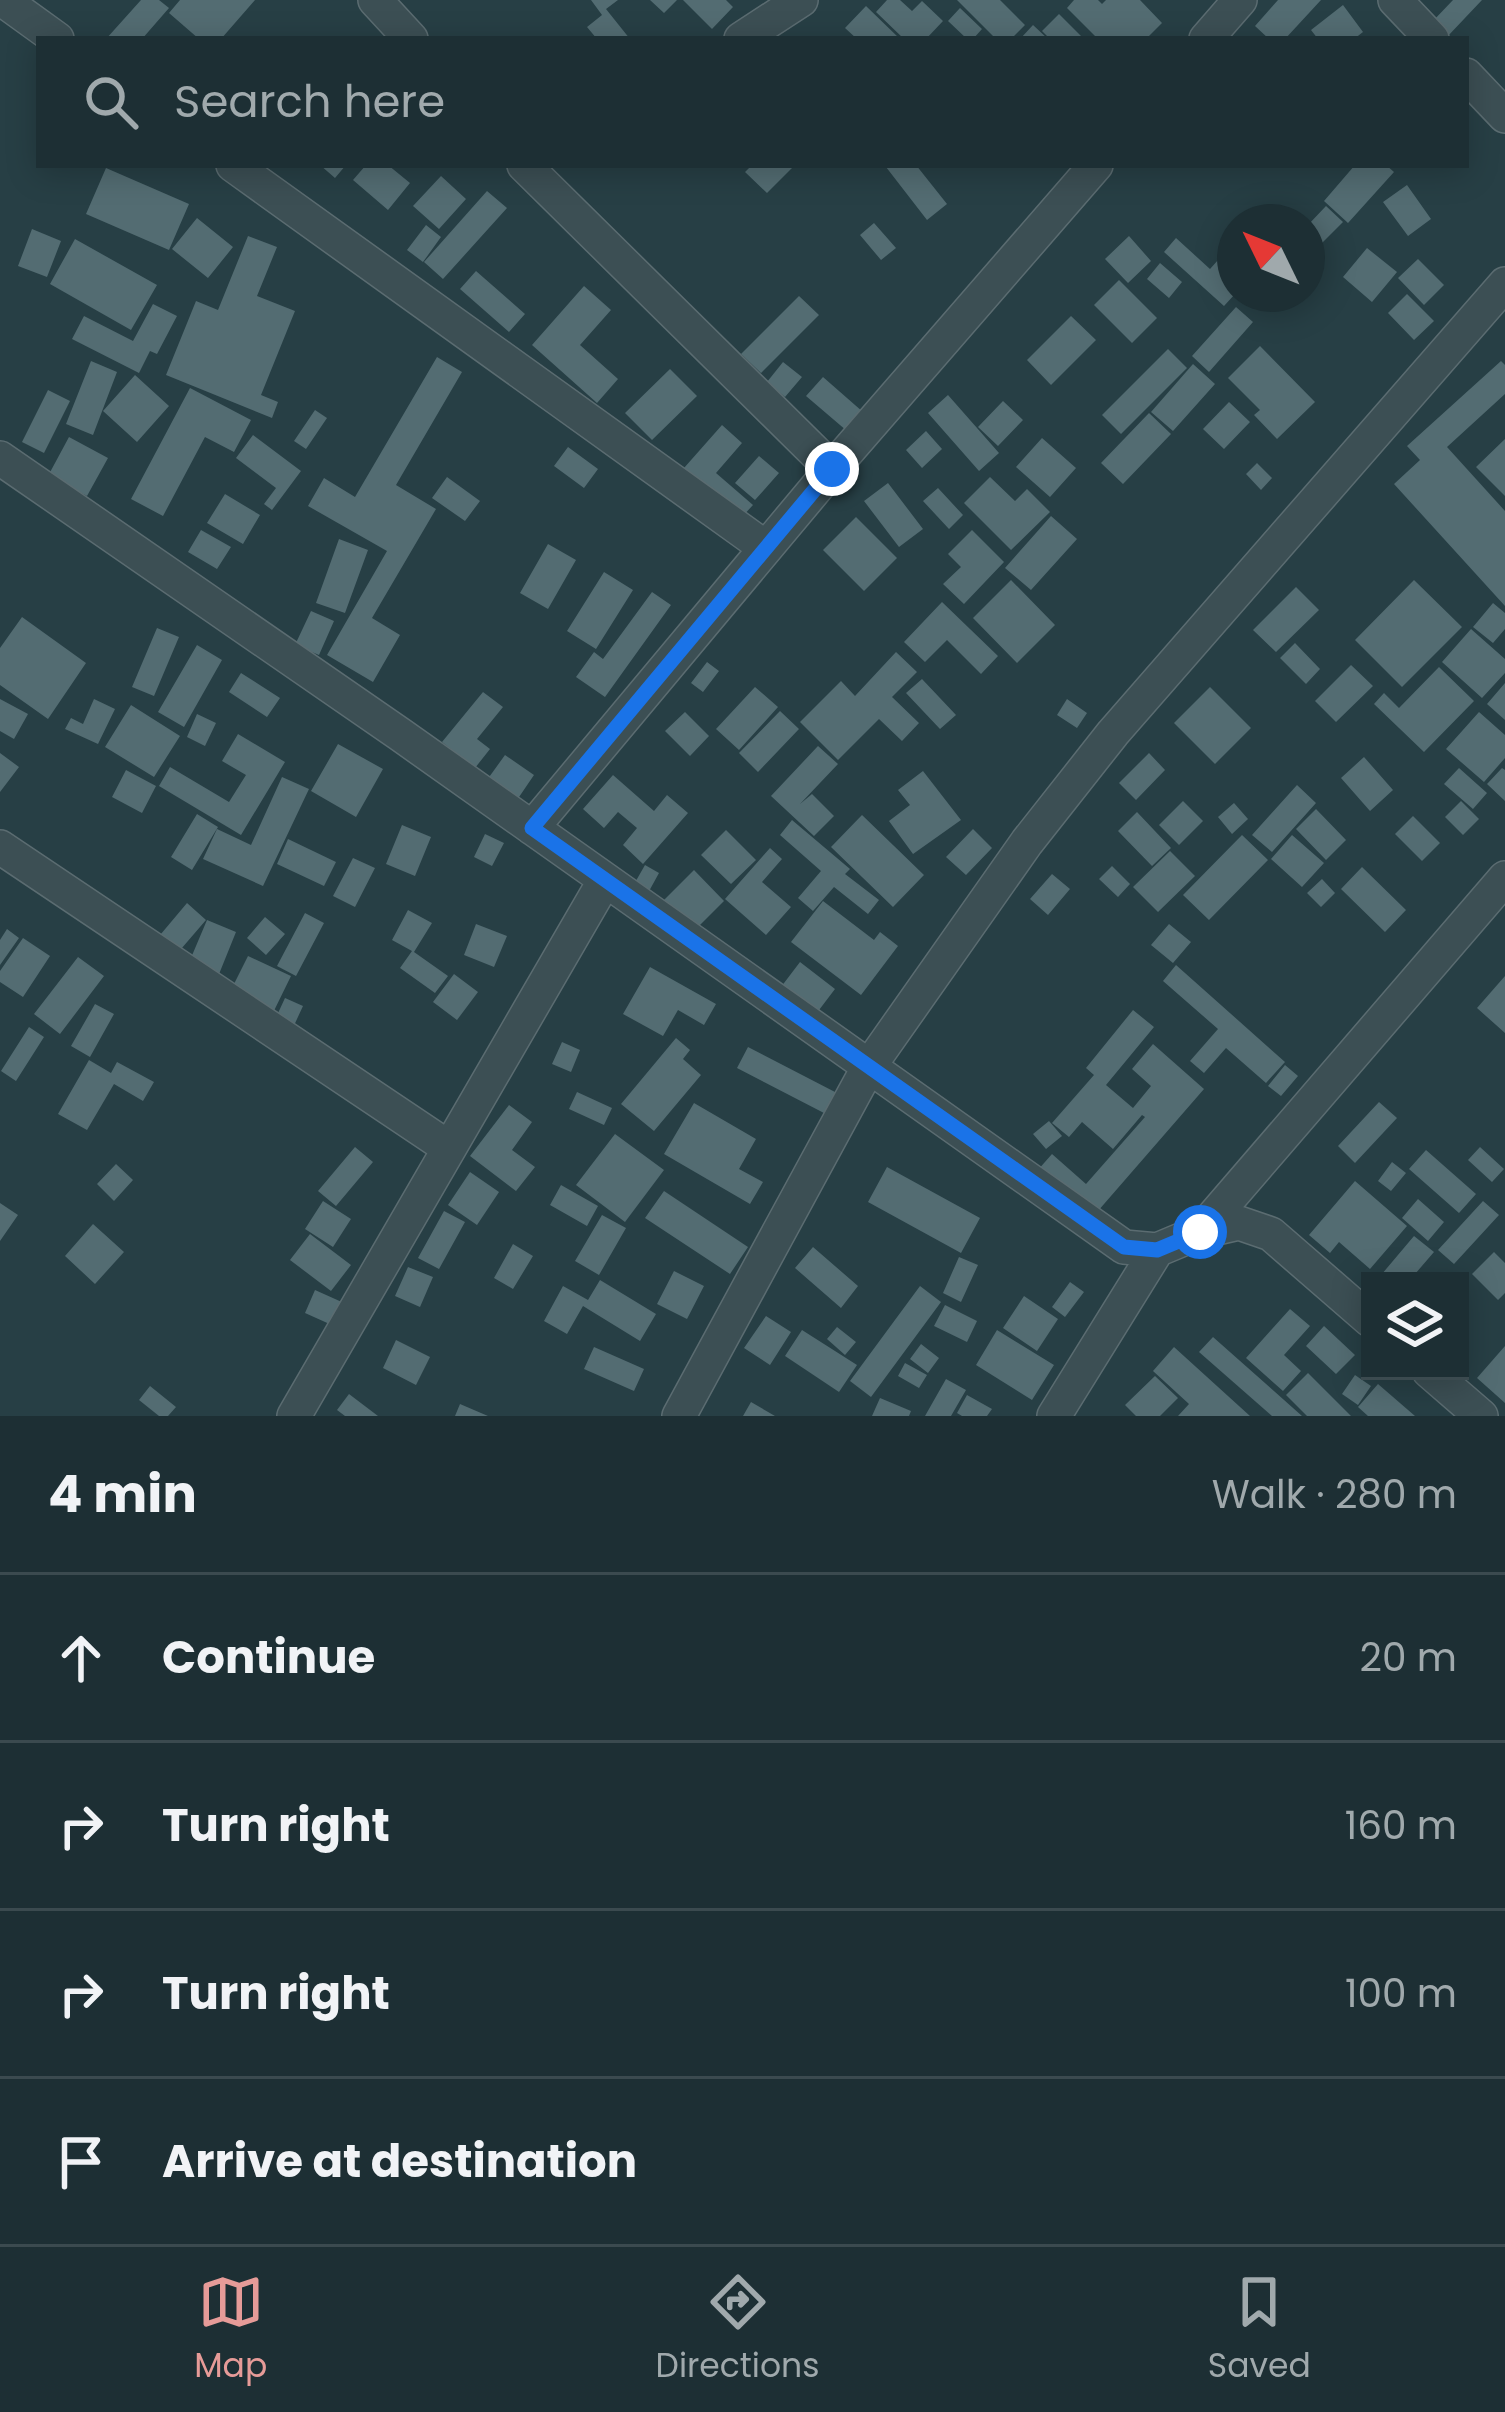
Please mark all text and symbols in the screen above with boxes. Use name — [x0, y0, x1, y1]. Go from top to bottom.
search box — [36, 36, 1469, 168]
icon: search — [78, 69, 144, 135]
text: Search here — [174, 70, 445, 133]
north arrow — [1217, 204, 1325, 312]
route end — [805, 442, 859, 496]
route start — [1173, 1205, 1227, 1259]
map controls — [1361, 1272, 1469, 1380]
button: layers — [1361, 1272, 1469, 1380]
text: 4 min — [48, 1458, 197, 1530]
text: Walk · 280 m — [1212, 1467, 1457, 1522]
icon: ahead — [48, 1625, 114, 1691]
text: Continue — [162, 1626, 375, 1689]
text: 20 m — [1359, 1630, 1457, 1685]
icon: right — [48, 1793, 114, 1859]
text: Turn right — [162, 1794, 390, 1857]
text: 160 m — [1345, 1798, 1457, 1853]
icon: right — [48, 1961, 114, 2027]
text: Turn right — [162, 1962, 390, 2025]
text: 100 m — [1345, 1966, 1457, 2021]
icon: arrive — [48, 2129, 114, 2195]
text: Arrive at destination — [162, 2130, 637, 2193]
tab: Map — [194, 2269, 267, 2391]
tab: Directions — [656, 2269, 819, 2391]
tab: Saved — [1208, 2269, 1311, 2391]

